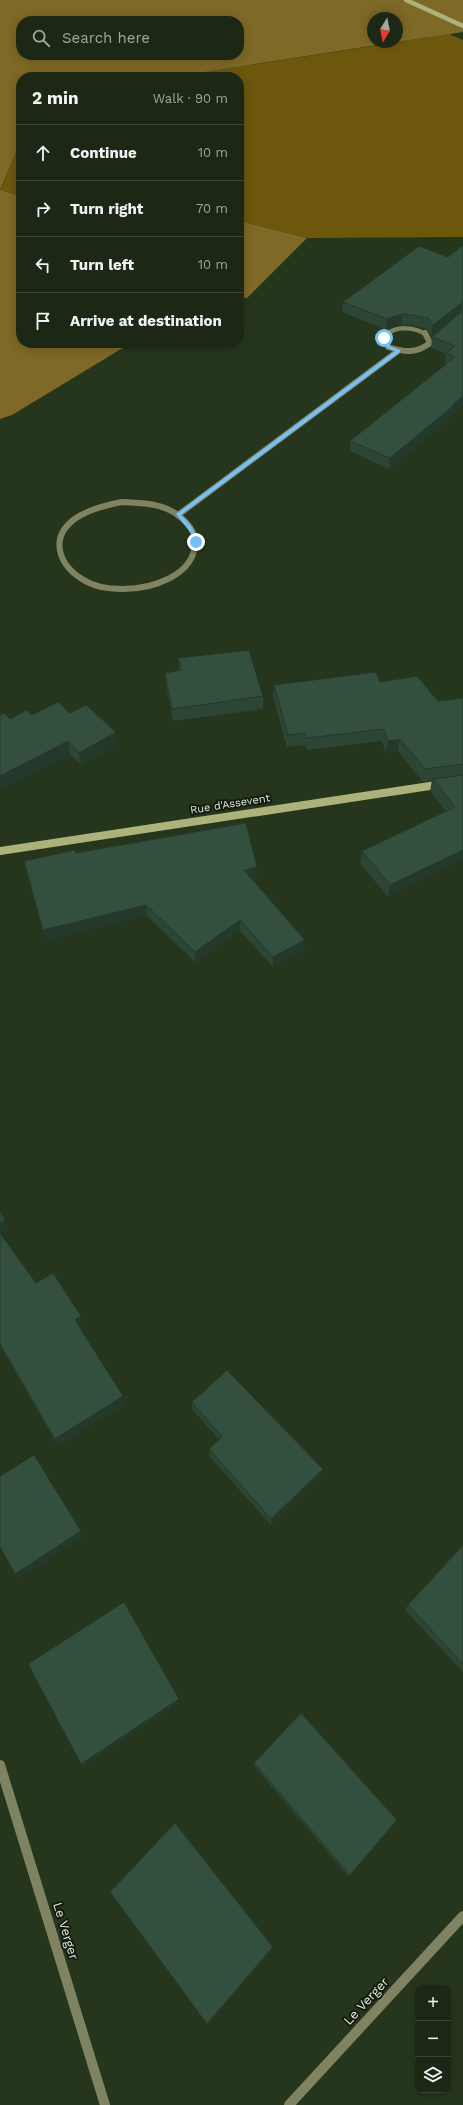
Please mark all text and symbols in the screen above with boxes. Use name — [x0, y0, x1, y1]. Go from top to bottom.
north arrow — [367, 12, 403, 48]
search box — [16, 16, 244, 60]
icon: search — [30, 27, 52, 49]
text: Search here — [62, 29, 150, 47]
text: 2 min — [32, 88, 78, 108]
text: Walk · 90 m — [153, 91, 228, 106]
icon: ahead — [32, 142, 54, 164]
text: Continue — [70, 144, 137, 162]
text: 10 m — [198, 145, 228, 160]
icon: right — [32, 198, 54, 220]
text: Turn right — [70, 200, 143, 218]
text: 70 m — [196, 201, 228, 216]
icon: left — [32, 254, 54, 276]
text: Turn left — [70, 256, 134, 274]
text: 10 m — [198, 257, 228, 272]
icon: arrive — [32, 310, 54, 332]
text: Arrive at destination — [70, 312, 222, 330]
route start — [375, 329, 393, 347]
route end — [187, 533, 205, 551]
street label: Rue d'Assevent — [189, 791, 271, 817]
street label: Le Verger — [50, 1901, 82, 1961]
street label: Le Verger — [340, 1974, 392, 2028]
map controls — [415, 1985, 451, 2093]
button: + — [415, 1985, 451, 2021]
button: − — [415, 2021, 451, 2057]
button: layers — [415, 2057, 451, 2093]

